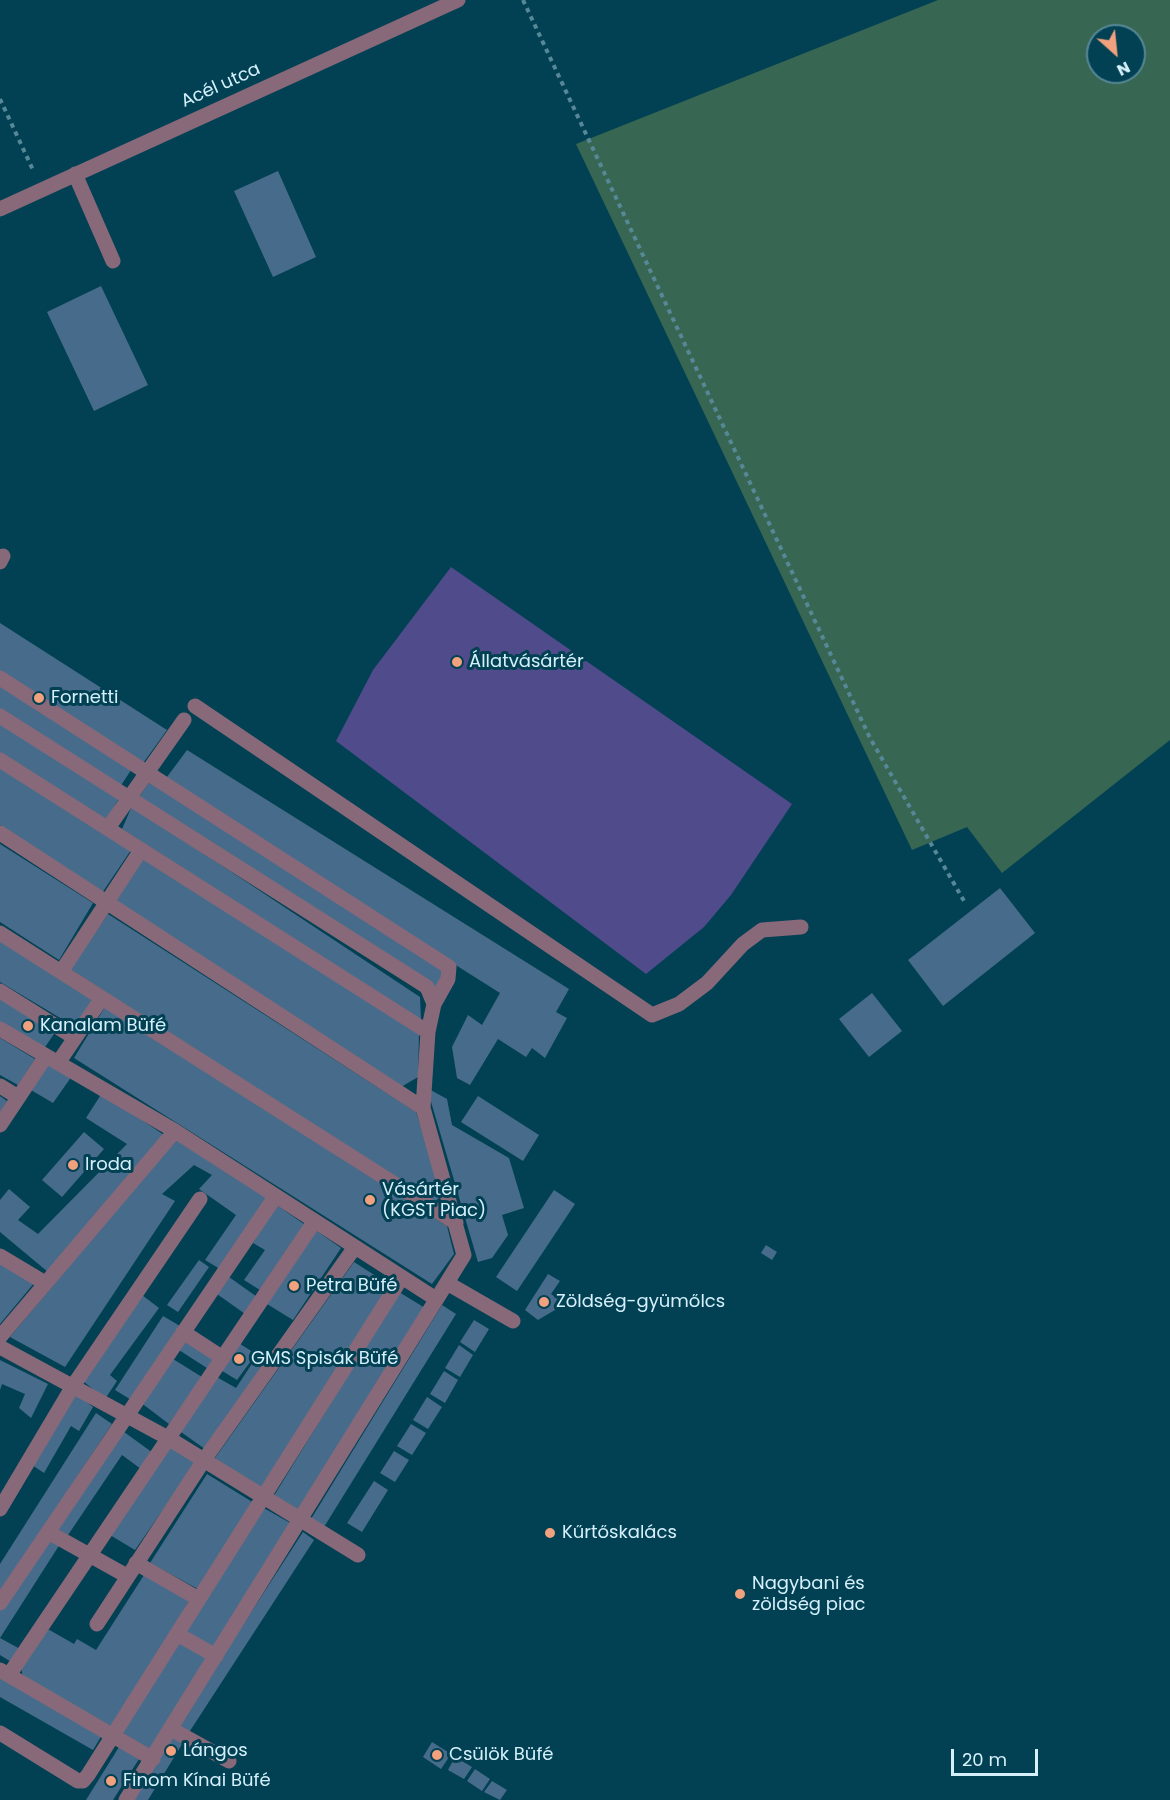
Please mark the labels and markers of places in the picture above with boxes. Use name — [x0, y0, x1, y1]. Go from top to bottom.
place label: Állatvásártér — [469, 651, 584, 673]
marker: Állatvásártér — [450, 655, 464, 669]
place label: Fornetti — [51, 687, 119, 709]
marker: Fornetti — [32, 691, 46, 705]
place label: Kanalam Büfé — [40, 1015, 166, 1037]
marker: Kanalam Büfé — [21, 1019, 35, 1033]
place label: Iroda — [85, 1154, 132, 1176]
marker: Iroda — [66, 1158, 80, 1172]
place label: Vásártér (KGST Piac) — [382, 1179, 486, 1222]
marker: Vásártér (KGST Piac) — [363, 1193, 377, 1207]
place label: Petra Büfé — [306, 1275, 397, 1297]
marker: Petra Büfé — [287, 1279, 301, 1293]
place label: Zöldség-gyümőlcs — [556, 1291, 725, 1313]
marker: Zöldség-gyümőlcs — [537, 1295, 551, 1309]
place label: GMS Spisák Büfé — [251, 1348, 398, 1370]
marker: GMS Spisák Büfé — [232, 1352, 246, 1366]
place label: Kűrtőskalács — [562, 1522, 677, 1544]
marker: Kűrtőskalács — [543, 1526, 557, 1540]
place label: Nagybani és zöldség piac — [752, 1573, 866, 1616]
marker: Nagybani és zöldség piac — [733, 1587, 747, 1601]
place label: Lángos — [183, 1740, 248, 1762]
marker: Lángos — [164, 1744, 178, 1758]
place label: Csülök Büfé — [449, 1744, 553, 1766]
marker: Csülök Büfé — [430, 1748, 444, 1762]
place label: Finom Kínai Büfé — [123, 1770, 271, 1792]
marker: Finom Kínai Büfé — [104, 1774, 118, 1788]

